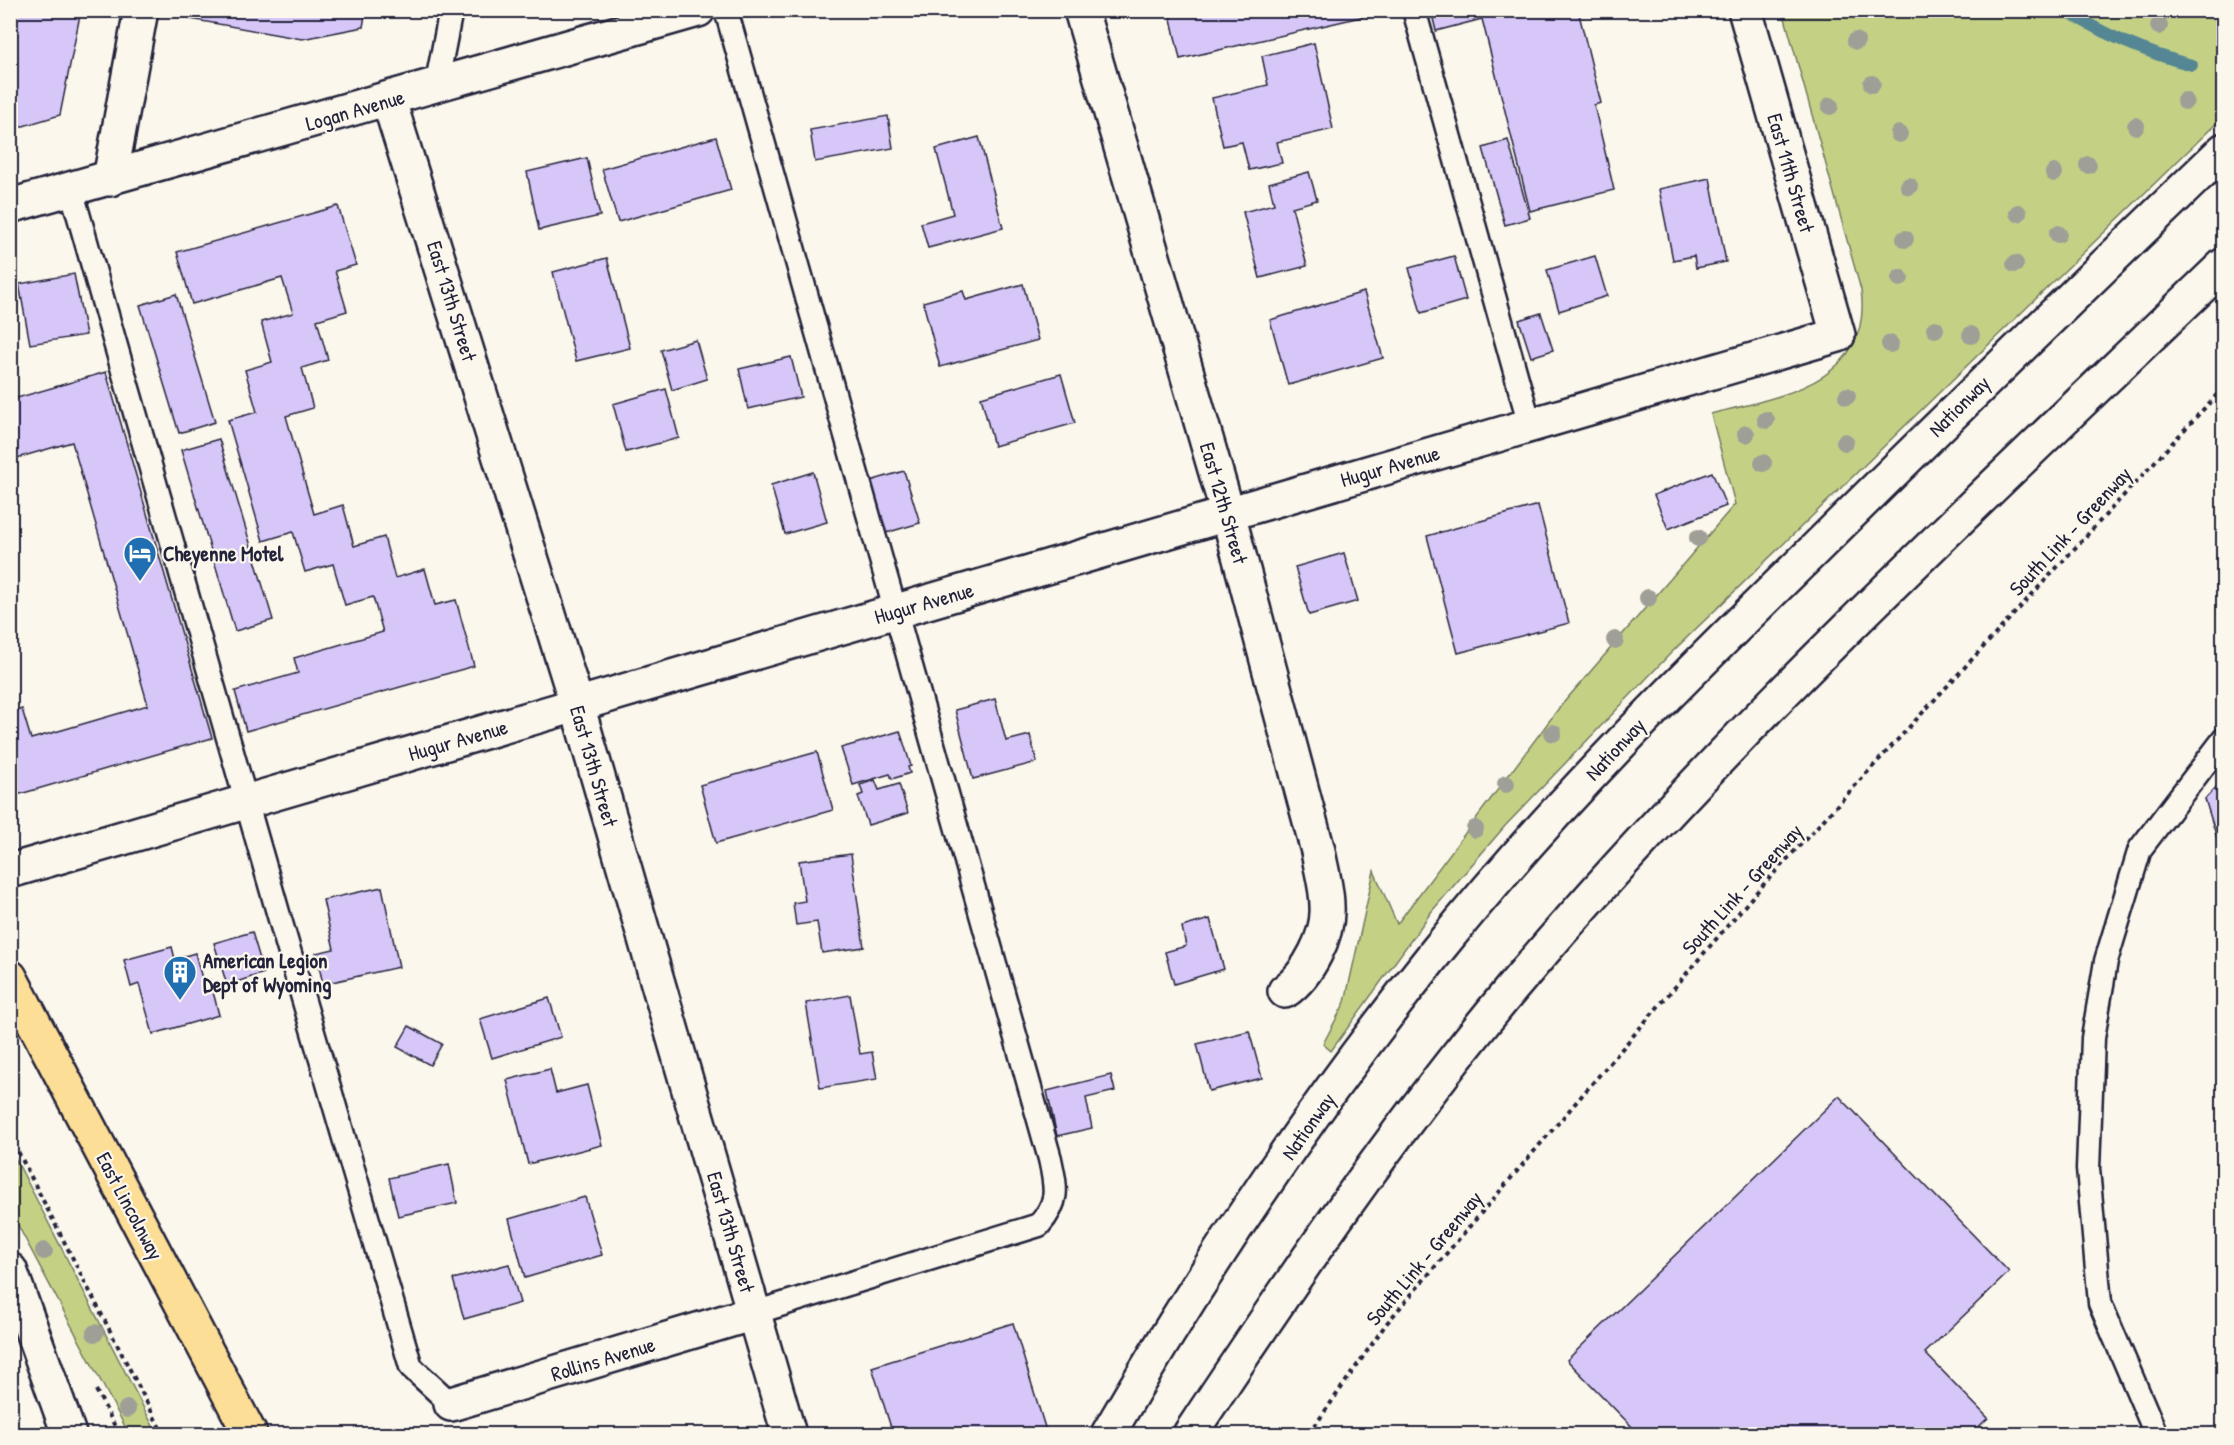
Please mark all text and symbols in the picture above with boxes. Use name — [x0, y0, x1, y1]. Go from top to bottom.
street label: Logan Avenue — [302, 82, 408, 138]
street label: East 11th Street — [1760, 110, 1822, 237]
street label: East 13th Street — [420, 237, 484, 365]
street label: Nationway — [1922, 369, 1996, 443]
street label: Hugur Avenue — [1337, 438, 1443, 494]
street label: East 12th Street — [1193, 439, 1255, 568]
street label: South Link - Greenway — [2002, 460, 2138, 602]
hotel icon: Cheyenne Motel — [122, 535, 158, 582]
place label: Cheyenne Motel — [163, 539, 284, 569]
street label: Hugur Avenue — [871, 575, 977, 631]
street label: East 13th Street — [563, 702, 625, 831]
street label: Nationway — [1578, 711, 1652, 787]
street label: Hugur Avenue — [405, 712, 511, 768]
street label: South Link - Greenway — [1675, 817, 1809, 961]
place label: American Legion Dept of Wyoming — [203, 946, 331, 1000]
building icon: American Legion Dept of Wyoming — [162, 954, 198, 1001]
street label: Nationway — [1274, 1086, 1342, 1165]
street label: East Lincolnway — [89, 1147, 171, 1265]
street label: East 13th Street — [700, 1168, 762, 1297]
street label: South Link - Greenway — [1359, 1184, 1489, 1331]
street label: Rollins Avenue — [547, 1329, 659, 1389]

